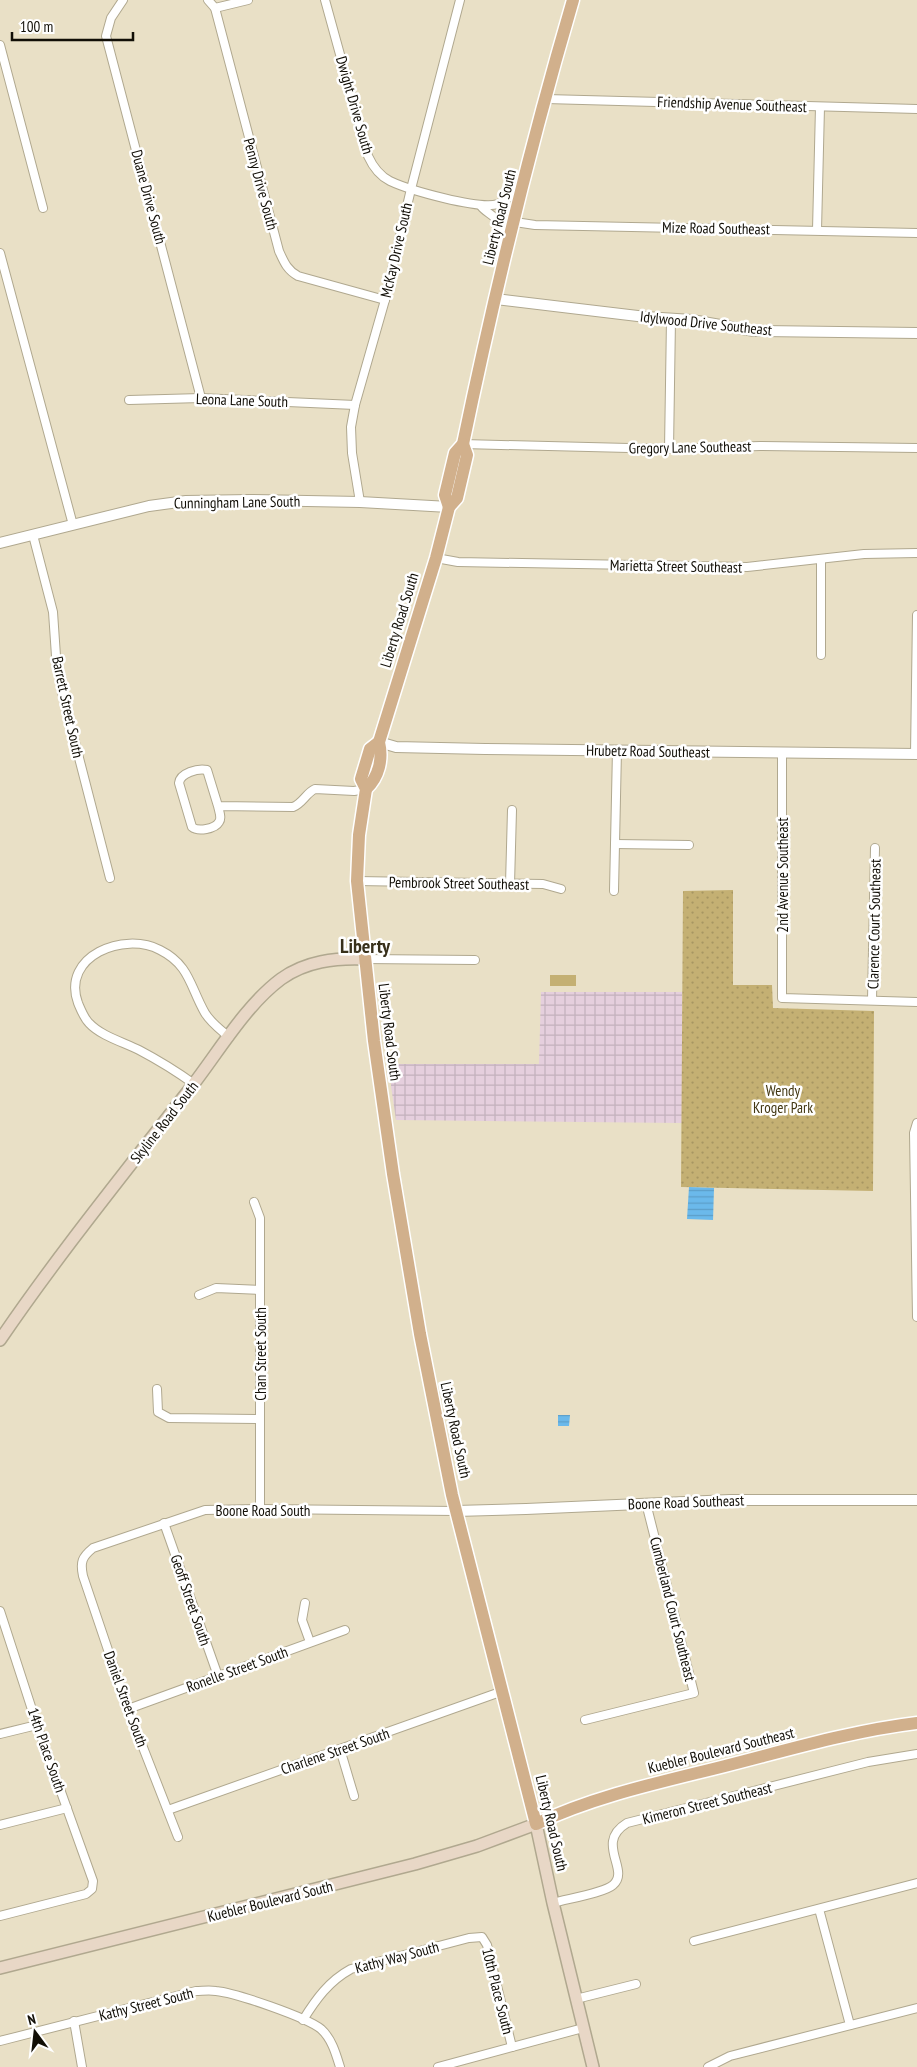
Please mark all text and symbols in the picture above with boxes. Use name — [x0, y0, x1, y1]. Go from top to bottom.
scale bar — [12, 10, 134, 42]
text: 100 m — [20, 17, 53, 36]
street label: Dwight Drive South — [332, 54, 378, 156]
street label: Friendship Avenue Southeast — [657, 92, 807, 116]
street label: Penny Drive South — [240, 136, 282, 232]
street label: Duane Drive South — [127, 148, 171, 246]
street label: Liberty Road South — [478, 167, 520, 267]
street label: McKay Drive South — [376, 201, 416, 299]
street label: Mize Road Southeast — [662, 218, 770, 238]
street label: Idylwood Drive Southeast — [639, 307, 773, 339]
street label: Leona Lane South — [196, 389, 288, 411]
street label: Gregory Lane Southeast — [629, 436, 751, 458]
street label: Cunningham Lane South — [174, 491, 300, 513]
street label: Marietta Street Southeast — [610, 555, 742, 577]
street label: Liberty Road South — [376, 570, 422, 670]
street label: Barrett Street South — [48, 655, 88, 759]
street label: Hrubetz Road Southeast — [586, 740, 710, 762]
street label: 2nd Avenue Southeast — [773, 817, 792, 933]
street label: Clarence Court Southeast — [863, 859, 885, 989]
street label: Pembrook Street Southeast — [389, 872, 529, 894]
district label: Liberty — [340, 933, 391, 959]
street label: Liberty Road South — [375, 982, 405, 1082]
street label: Skyline Road South — [126, 1077, 202, 1167]
park label: Wendy Kroger Park — [753, 1081, 813, 1117]
street label: Chan Street South — [251, 1307, 270, 1401]
street label: Liberty Road South — [437, 1380, 475, 1480]
street label: Boone Road Southeast — [628, 1490, 744, 1514]
street label: Boone Road South — [216, 1501, 310, 1520]
street label: Cumberland Court Southeast — [646, 1535, 700, 1683]
street label: Geoff Street South — [167, 1552, 215, 1648]
street label: Ronelle Street South — [184, 1642, 290, 1696]
street label: Daniel Street South — [100, 1648, 152, 1750]
street label: 14th Place South — [24, 1705, 70, 1795]
street label: Kuebler Boulevard Southeast — [646, 1723, 796, 1777]
street label: Charlene Street South — [278, 1724, 392, 1778]
street label: Liberty Road South — [532, 1773, 572, 1873]
street label: Kimeron Street Southeast — [640, 1778, 774, 1828]
street label: Kuebler Boulevard South — [205, 1876, 335, 1926]
street label: Kathy Way South — [353, 1937, 441, 1977]
street label: 10th Place South — [478, 1946, 518, 2036]
street label: Kathy Street South — [97, 1983, 195, 2025]
north arrow — [10, 2007, 60, 2057]
text: N — [26, 2010, 38, 2029]

